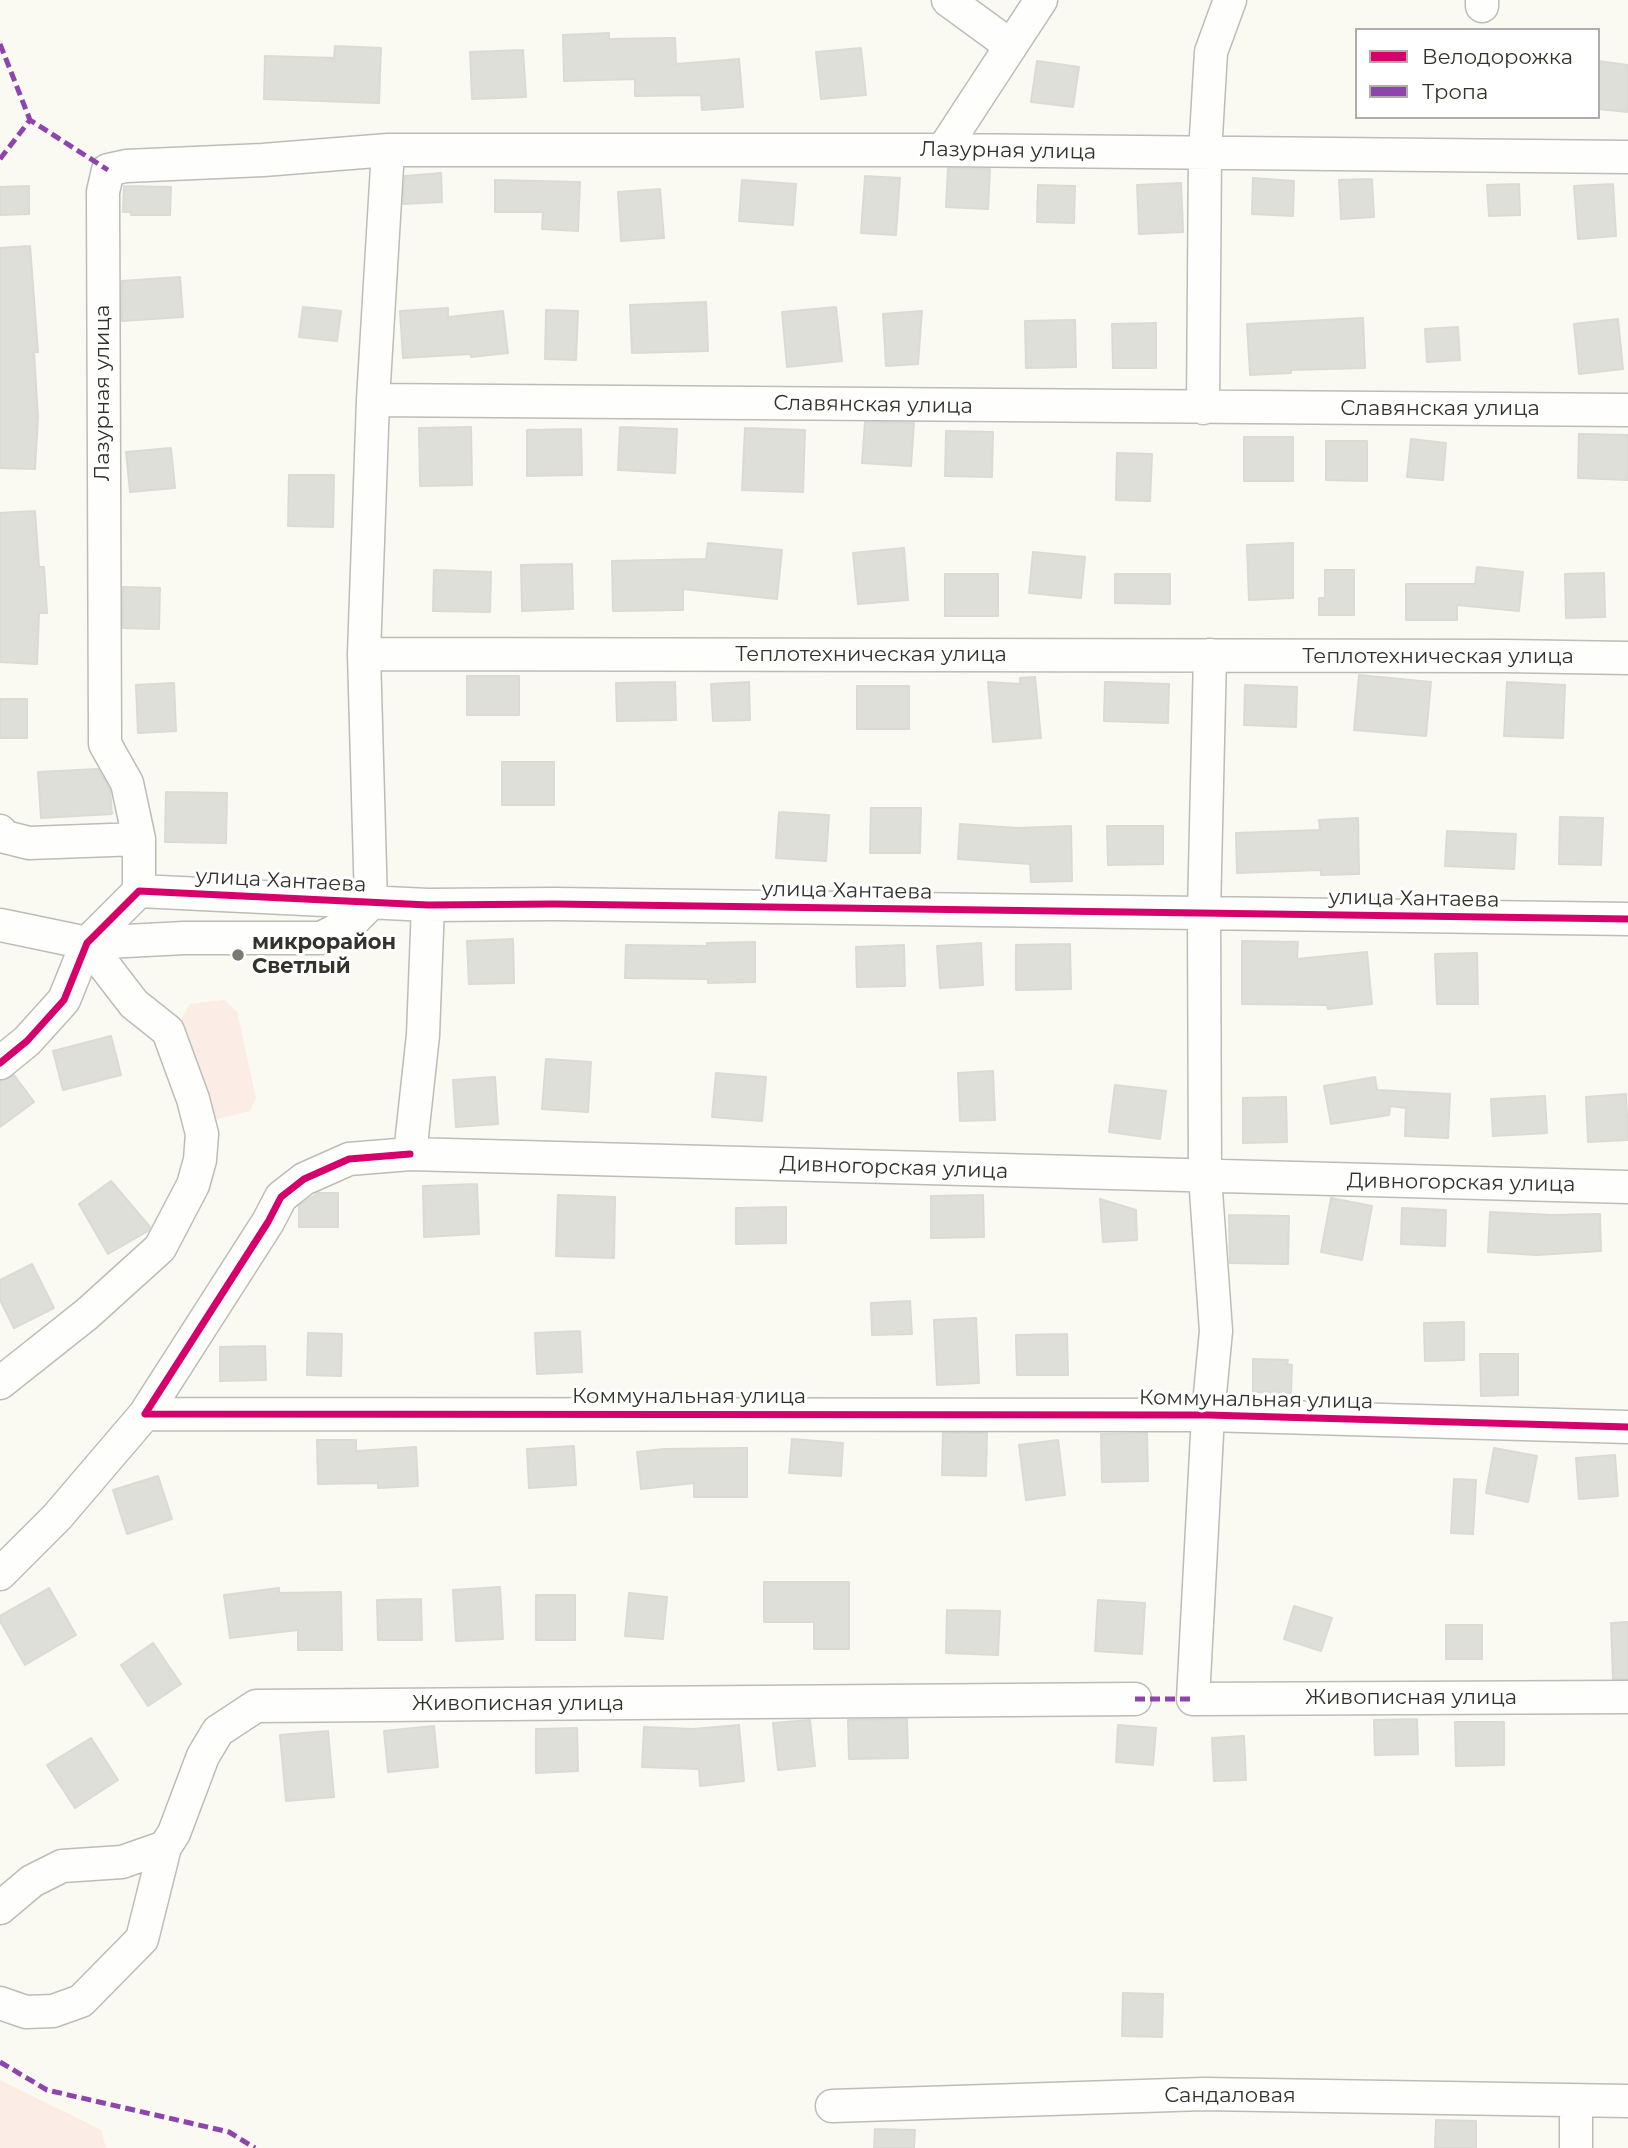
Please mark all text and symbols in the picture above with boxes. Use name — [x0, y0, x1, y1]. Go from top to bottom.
legend — [1355, 28, 1600, 119]
text: Велодорожка — [1422, 44, 1573, 69]
text: Тропа — [1422, 79, 1488, 104]
street label: Лазурная улица — [920, 137, 1096, 165]
street label: Лазурная улица — [90, 305, 116, 481]
street label: Славянская улица — [773, 391, 973, 419]
street label: Славянская улица — [1340, 396, 1540, 422]
street label: Теплотехническая улица — [735, 642, 1007, 668]
street label: Теплотехническая улица — [1302, 644, 1574, 670]
street label: улица Хантаева — [195, 864, 367, 898]
street label: улица Хантаева — [761, 877, 933, 905]
street label: улица Хантаева — [1328, 885, 1500, 913]
place label: микрорайон Светлый — [252, 930, 396, 980]
marker: микрорайон Светлый — [230, 947, 246, 963]
street label: Дивногорская улица — [779, 1151, 1009, 1185]
street label: Дивногорская улица — [1347, 1168, 1575, 1198]
street label: Коммунальная улица — [572, 1384, 806, 1410]
street label: Коммунальная улица — [1139, 1385, 1373, 1415]
street label: Живописная улица — [1305, 1685, 1517, 1711]
street label: Живописная улица — [412, 1691, 624, 1717]
street label: Сандаловая — [1164, 2083, 1296, 2109]

